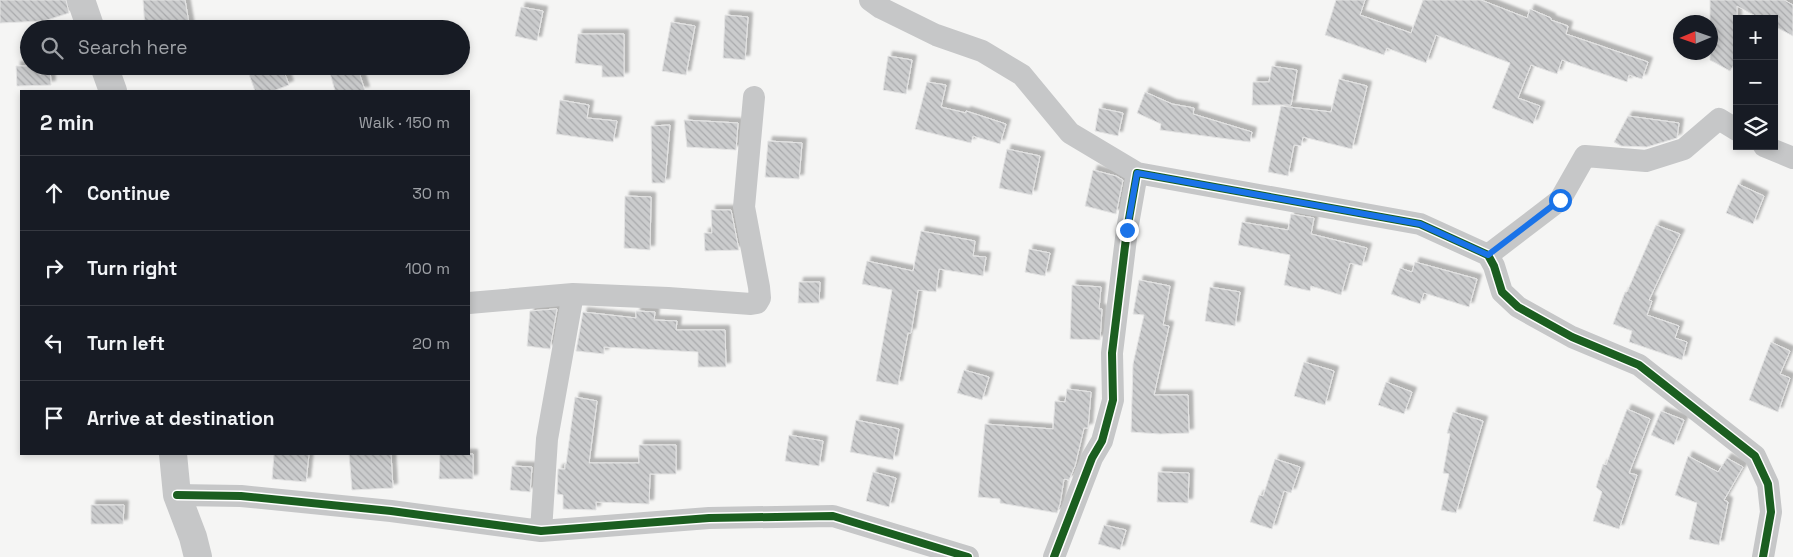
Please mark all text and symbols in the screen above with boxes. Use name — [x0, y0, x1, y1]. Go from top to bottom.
north arrow — [1673, 15, 1718, 60]
map controls — [1733, 15, 1778, 150]
button: + — [1733, 15, 1778, 60]
search box — [20, 20, 470, 75]
icon: search — [38, 34, 66, 62]
text: Search here — [78, 35, 188, 60]
button: − — [1733, 60, 1778, 105]
button: layers — [1733, 105, 1778, 150]
text: 2 min — [40, 109, 94, 136]
text: Walk · 150 m — [359, 112, 450, 133]
icon: ahead — [40, 179, 68, 207]
text: Continue — [87, 181, 170, 206]
text: 30 m — [412, 183, 450, 204]
route start — [1549, 189, 1572, 212]
route end — [1116, 219, 1139, 242]
icon: right — [40, 254, 68, 282]
text: Turn right — [87, 256, 177, 281]
text: 100 m — [405, 258, 450, 279]
icon: left — [40, 329, 68, 357]
text: Turn left — [87, 331, 165, 356]
text: 20 m — [412, 333, 450, 354]
icon: arrive — [40, 404, 68, 432]
text: Arrive at destination — [87, 406, 275, 431]

